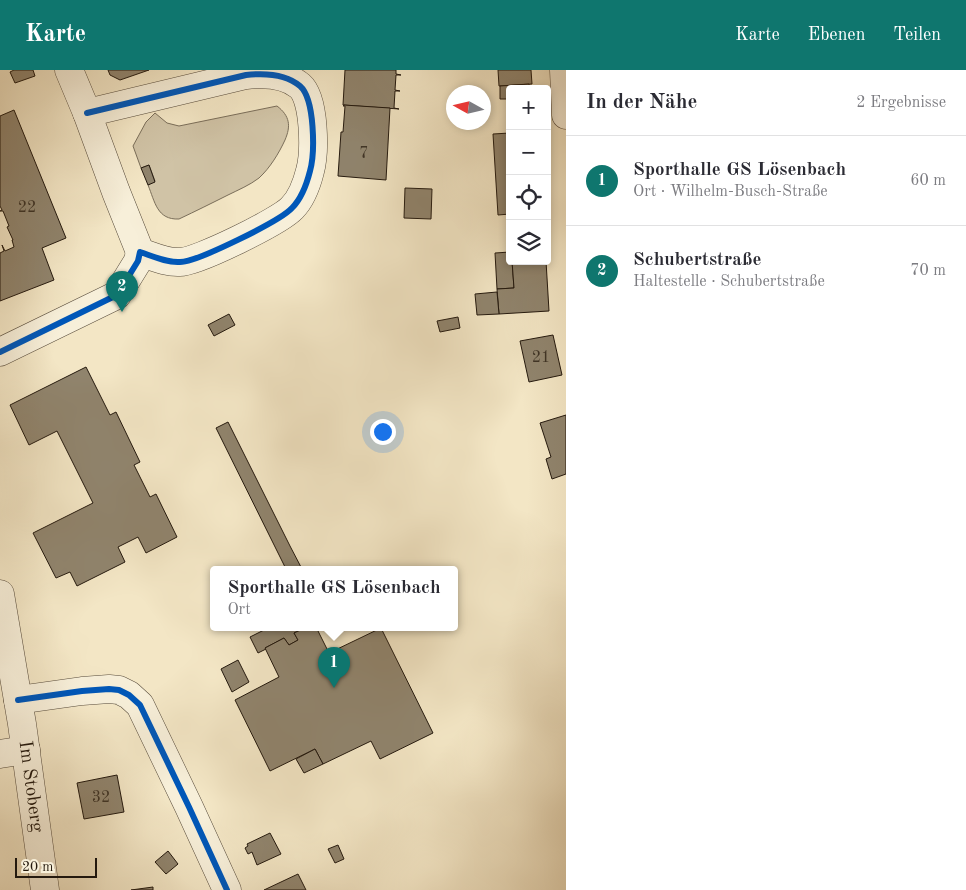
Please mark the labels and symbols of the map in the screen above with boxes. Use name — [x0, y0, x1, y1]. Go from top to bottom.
north arrow — [446, 85, 491, 130]
house number: 7 — [359, 146, 369, 162]
house number: 22 — [18, 200, 36, 216]
pin: 2 — [106, 271, 138, 312]
house number: 21 — [532, 350, 550, 366]
your location — [370, 419, 396, 445]
pin: 1 — [318, 647, 350, 688]
street label: Im Stoberg — [15, 740, 47, 834]
house number: 32 — [92, 790, 110, 806]
scale bar — [15, 855, 98, 878]

